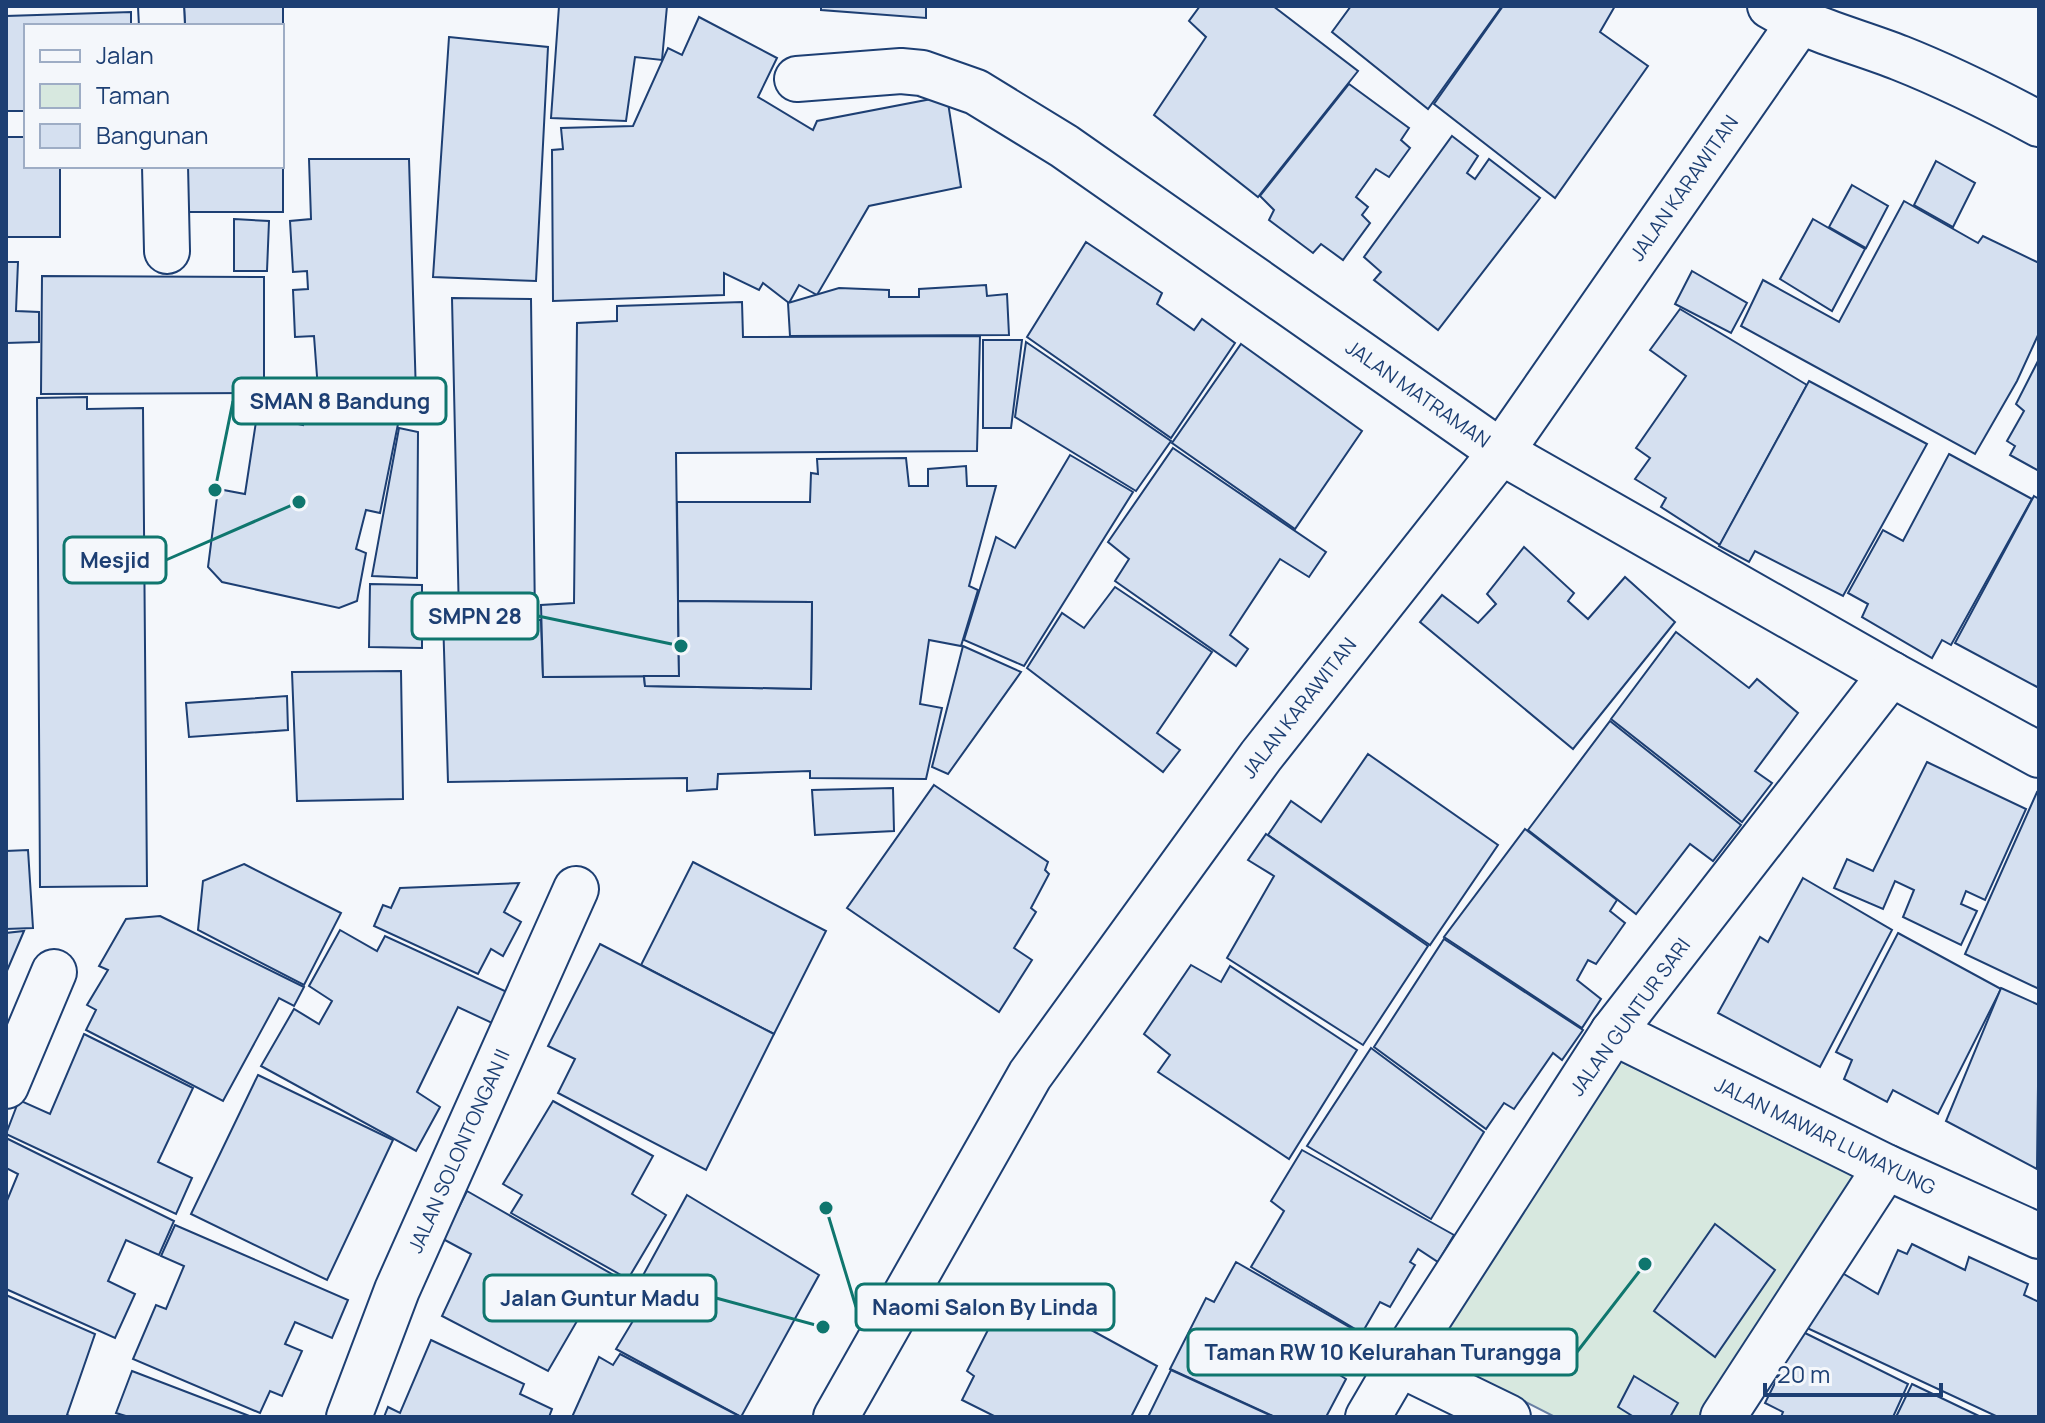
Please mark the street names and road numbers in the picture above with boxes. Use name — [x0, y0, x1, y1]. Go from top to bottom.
street label: JALAN KARAWITAN — [1623, 110, 1744, 266]
street label: JALAN MATRAMAN — [1341, 334, 1496, 454]
street label: JALAN KARAWITAN — [1235, 632, 1362, 784]
street label: JALAN GUNTUR SARI — [1563, 932, 1696, 1101]
street label: JALAN SOLONTONGAN II — [401, 1045, 516, 1257]
street label: JALAN MAWAR LUMAYUNG — [1710, 1070, 1940, 1201]

